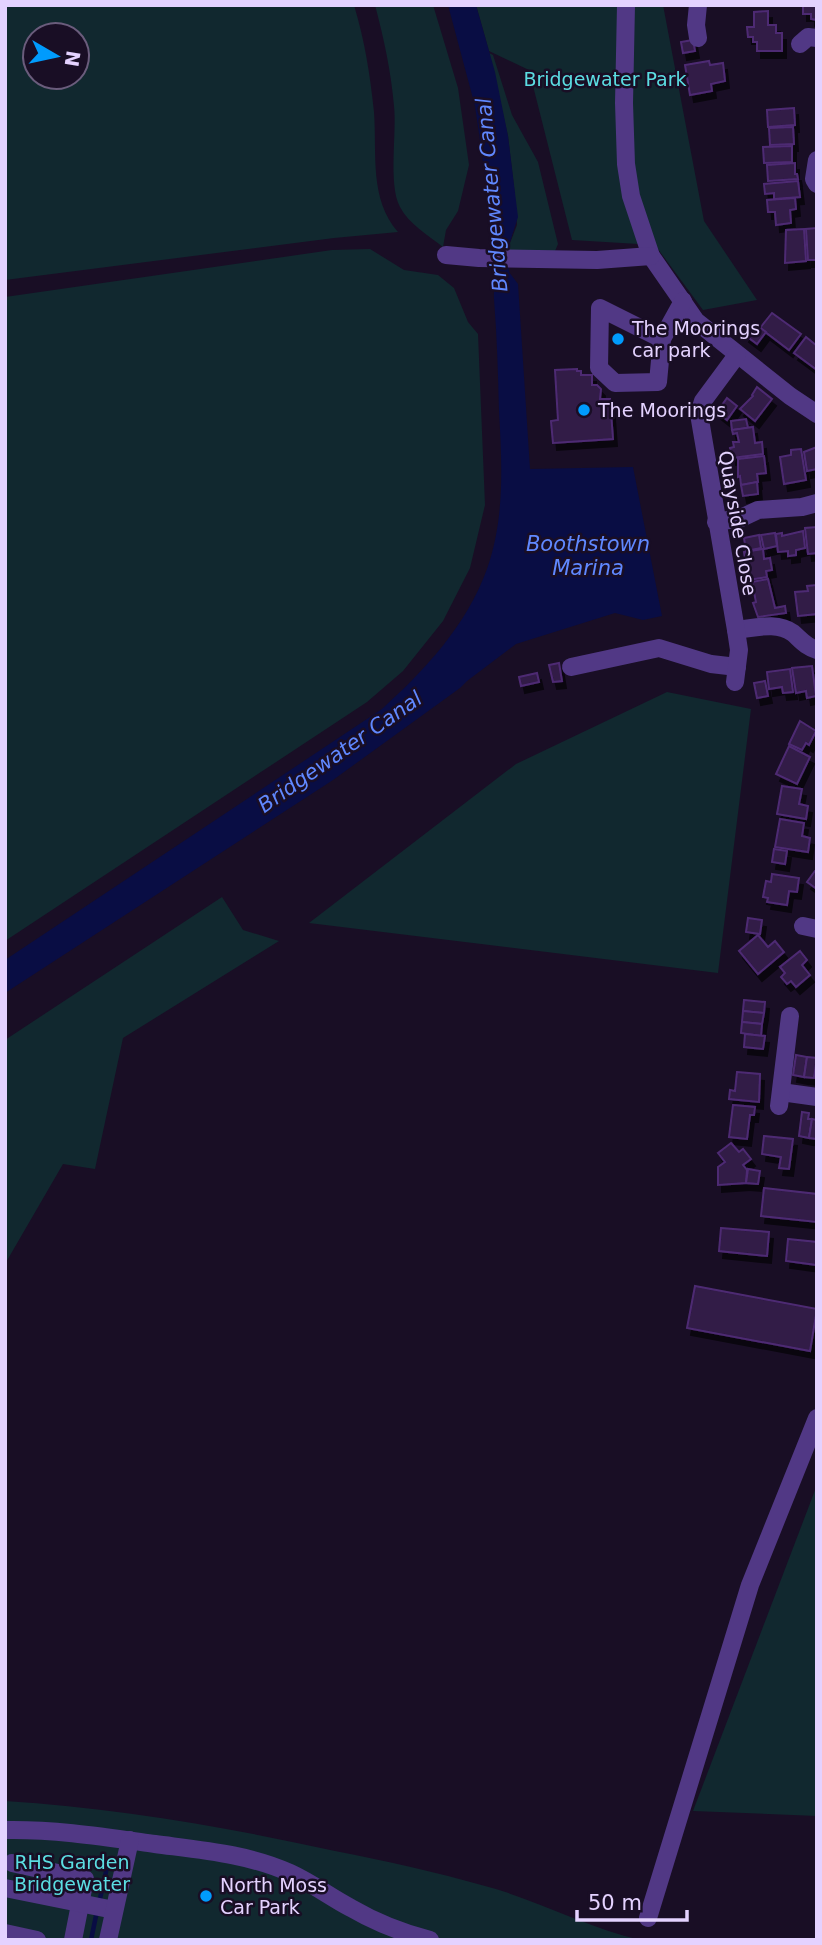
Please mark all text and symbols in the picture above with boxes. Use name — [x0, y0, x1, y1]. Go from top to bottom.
north arrow — [21, 21, 91, 91]
text: N — [61, 49, 85, 68]
park label: Bridgewater Park — [523, 68, 687, 90]
water label: Bridgewater Canal — [472, 97, 512, 293]
place label: The Moorings car park — [631, 317, 760, 361]
marker: The Moorings car park — [610, 331, 626, 347]
place label: The Moorings — [597, 399, 726, 421]
marker: The Moorings — [576, 402, 592, 418]
street label: Quayside Close — [714, 449, 762, 597]
water label: Boothstown Marina — [526, 532, 650, 580]
water label: Bridgewater Canal — [253, 686, 427, 818]
park label: RHS Garden Bridgewater — [14, 1851, 130, 1895]
place label: North Moss Car Park — [220, 1874, 327, 1918]
scale bar — [577, 1878, 687, 1922]
marker: North Moss Car Park — [198, 1888, 214, 1904]
text: 50 m — [588, 1891, 642, 1915]

